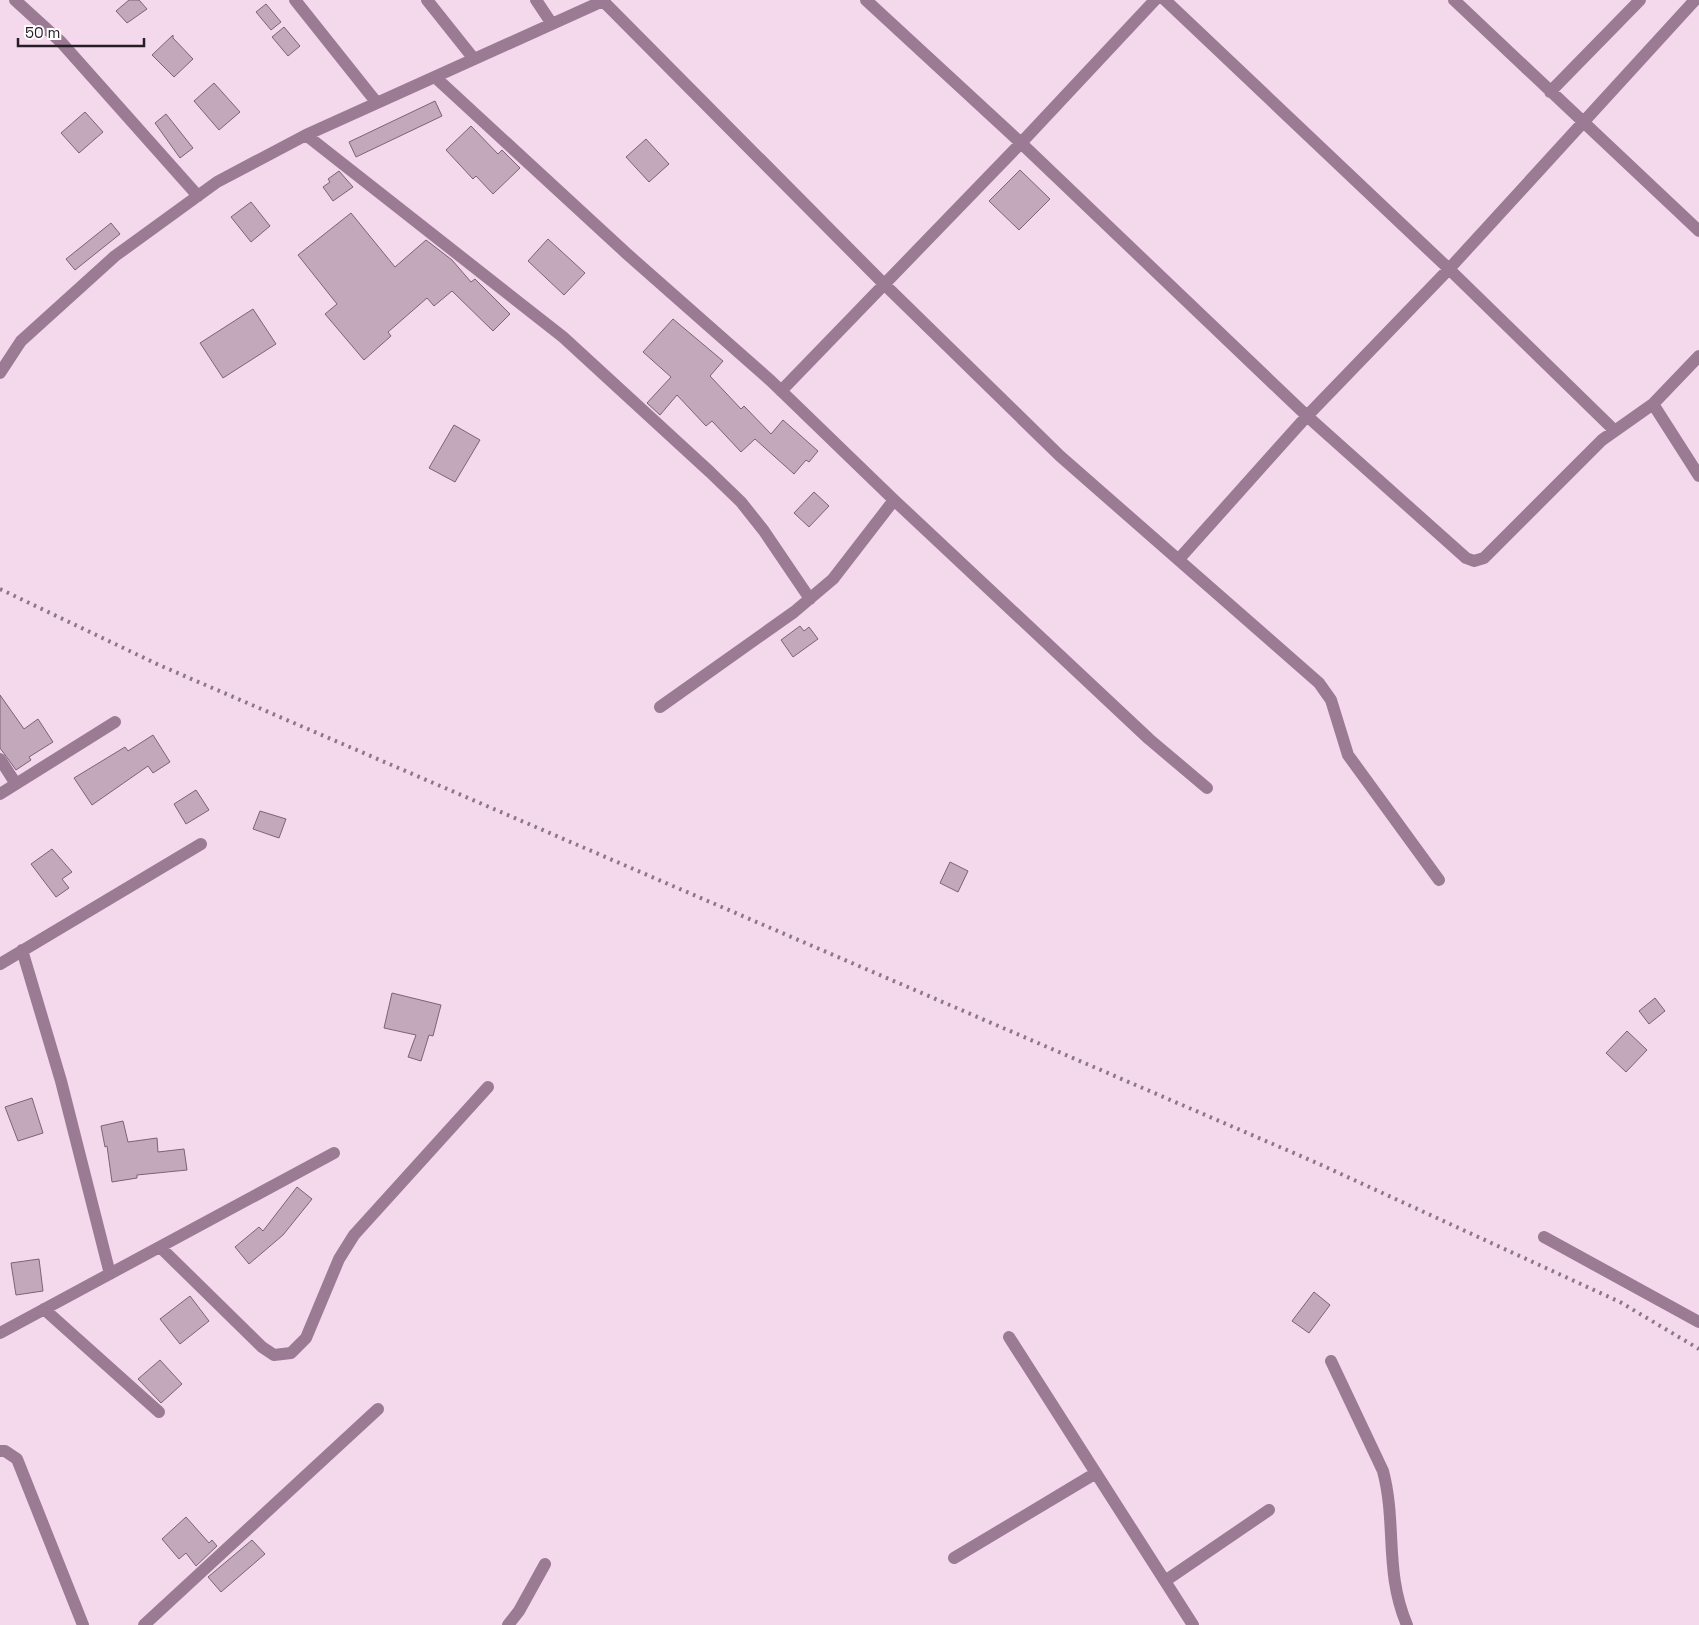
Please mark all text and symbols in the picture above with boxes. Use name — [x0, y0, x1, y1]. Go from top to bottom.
scale bar — [18, 15, 144, 47]
text: 50 m — [25, 23, 60, 42]

